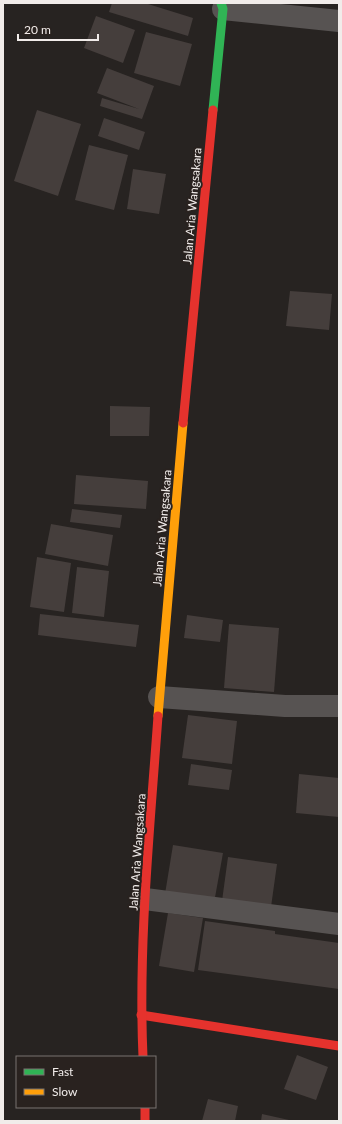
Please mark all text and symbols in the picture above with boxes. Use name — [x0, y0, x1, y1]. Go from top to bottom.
scale bar — [18, 16, 98, 42]
text: 20 m — [24, 22, 51, 37]
street label: Jalan Aria Wangsakara — [179, 147, 205, 265]
street label: Jalan Aria Wangsakara — [149, 469, 175, 587]
street label: Jalan Aria Wangsakara — [125, 793, 149, 911]
legend — [16, 1056, 156, 1108]
text: Fast — [52, 1064, 74, 1079]
text: Slow — [52, 1084, 78, 1099]

